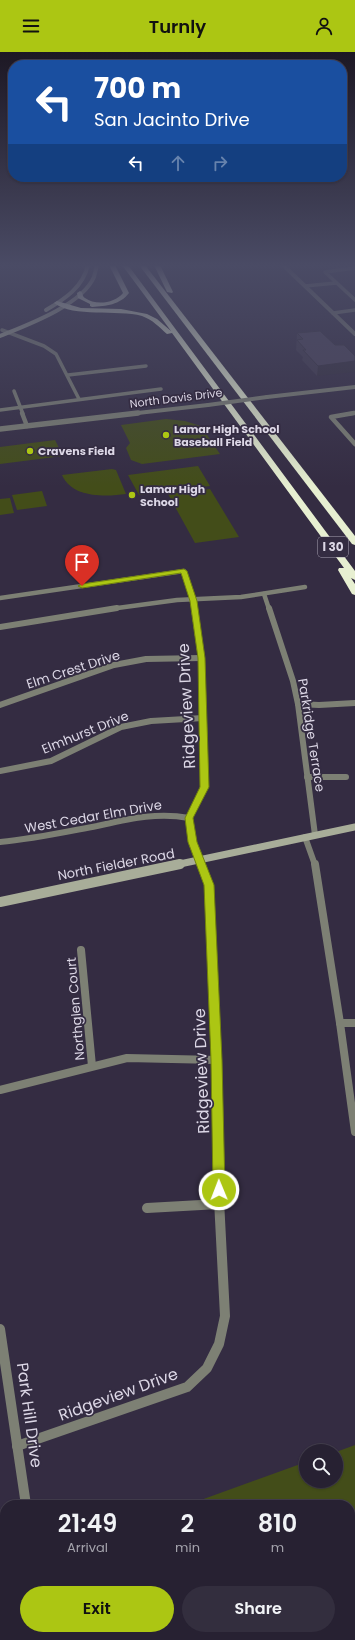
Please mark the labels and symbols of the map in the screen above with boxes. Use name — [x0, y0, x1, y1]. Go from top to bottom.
street label: North Davis Drive — [129, 384, 223, 412]
place label: Lamar High School Baseball Field — [174, 421, 279, 450]
marker: Lamar High School Baseball Field — [161, 430, 171, 440]
place label: Cravens Field — [38, 443, 115, 459]
marker: Cravens Field — [25, 446, 35, 456]
place label: Lamar High School — [140, 481, 205, 510]
marker: Lamar High School — [127, 490, 137, 500]
road number: I 30 — [318, 537, 348, 557]
pin — [65, 545, 99, 586]
street label: Ridgeview Drive — [172, 643, 201, 769]
street label: Elm Crest Drive — [24, 645, 122, 694]
street label: Parkridge Terrace — [293, 677, 330, 793]
street label: Elmhurst Drive — [39, 706, 132, 759]
street label: West Cedar Elm Drive — [23, 795, 163, 838]
street label: North Fielder Road — [56, 844, 176, 885]
street label: Northglen Court — [62, 956, 89, 1061]
street label: Ridgeview Drive — [188, 1008, 215, 1134]
position arrow — [198, 1169, 240, 1211]
street label: Park Hill Drive — [11, 1361, 48, 1469]
street label: Ridgeview Drive — [55, 1362, 181, 1427]

